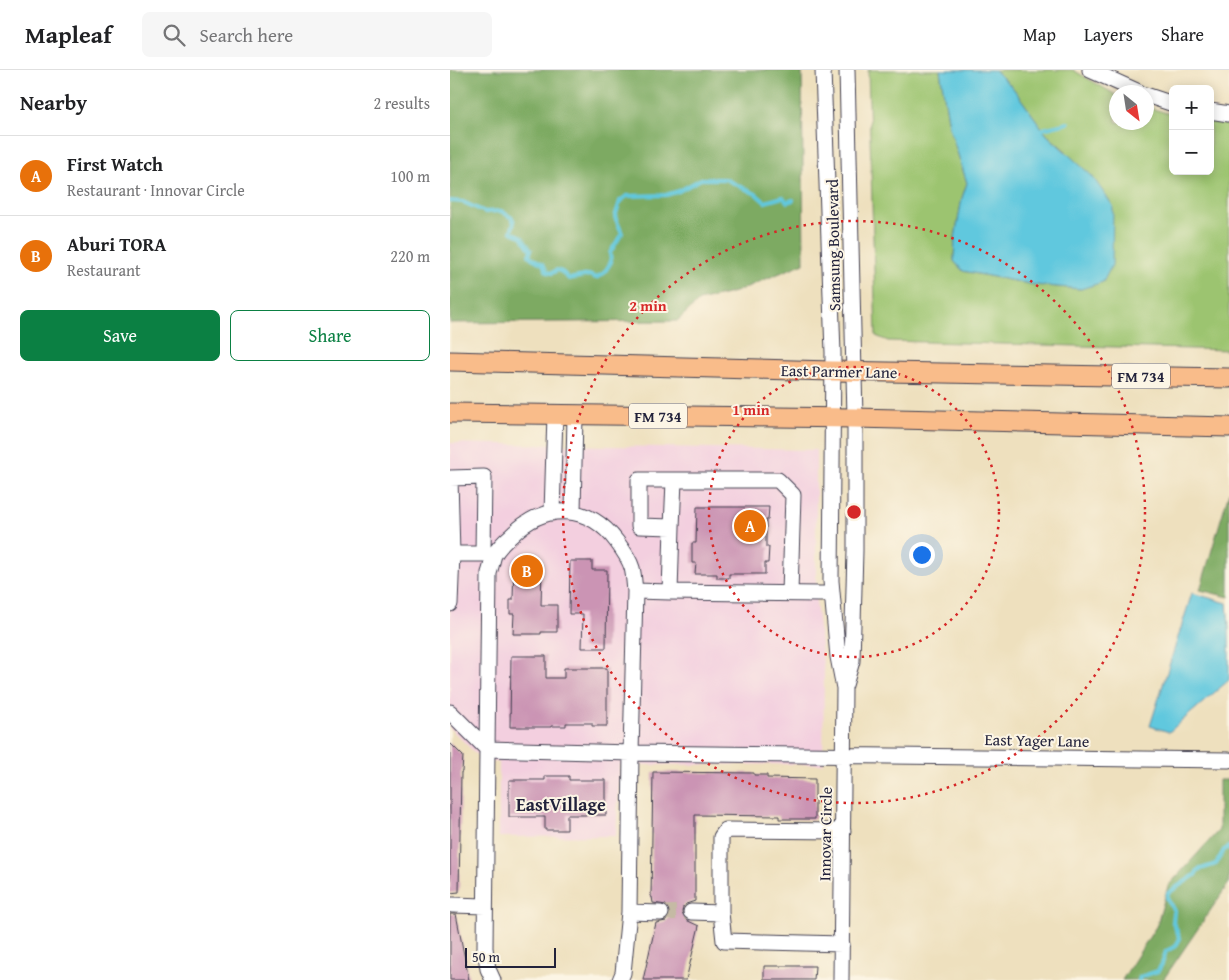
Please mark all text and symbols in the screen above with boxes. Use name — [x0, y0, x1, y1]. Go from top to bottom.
search box — [142, 12, 492, 57]
text: Mapleaf — [25, 17, 112, 52]
icon: search — [160, 21, 188, 49]
text: Search here — [200, 21, 293, 49]
text: Map — [1023, 21, 1056, 48]
text: Layers — [1084, 21, 1133, 48]
text: Share — [1161, 21, 1204, 48]
north arrow — [1109, 85, 1154, 130]
map controls — [1169, 85, 1214, 175]
button: + — [1169, 85, 1214, 130]
text: Nearby — [20, 87, 87, 118]
text: 2 results — [373, 91, 430, 115]
button: − — [1169, 130, 1214, 175]
text: First Watch — [67, 150, 163, 178]
text: A — [31, 164, 41, 188]
text: 100 m — [390, 164, 430, 188]
text: Restaurant · Innovar Circle — [67, 178, 245, 202]
street label: Samsung Boulevard — [820, 178, 846, 311]
text: Aburi TORA — [67, 230, 166, 258]
text: B — [31, 244, 41, 268]
text: 220 m — [390, 244, 430, 268]
text: Restaurant — [67, 258, 141, 282]
text: 2 min — [629, 295, 667, 316]
button: Save — [20, 310, 220, 361]
button: Share — [230, 310, 430, 361]
street label: East Parmer Lane — [781, 358, 897, 384]
road number: FM 734 — [1112, 364, 1170, 388]
text: 1 min — [732, 399, 770, 420]
road number: FM 734 — [629, 404, 687, 428]
centre of rings — [845, 503, 863, 521]
pin: A — [734, 507, 766, 545]
your location — [909, 542, 935, 568]
pin: B — [511, 552, 543, 590]
street label: East Yager Lane — [984, 727, 1090, 753]
street label: Innovar Circle — [812, 787, 838, 881]
district label: EastVillage — [516, 791, 606, 818]
scale bar — [465, 945, 556, 968]
text: 50 m — [472, 947, 500, 967]

